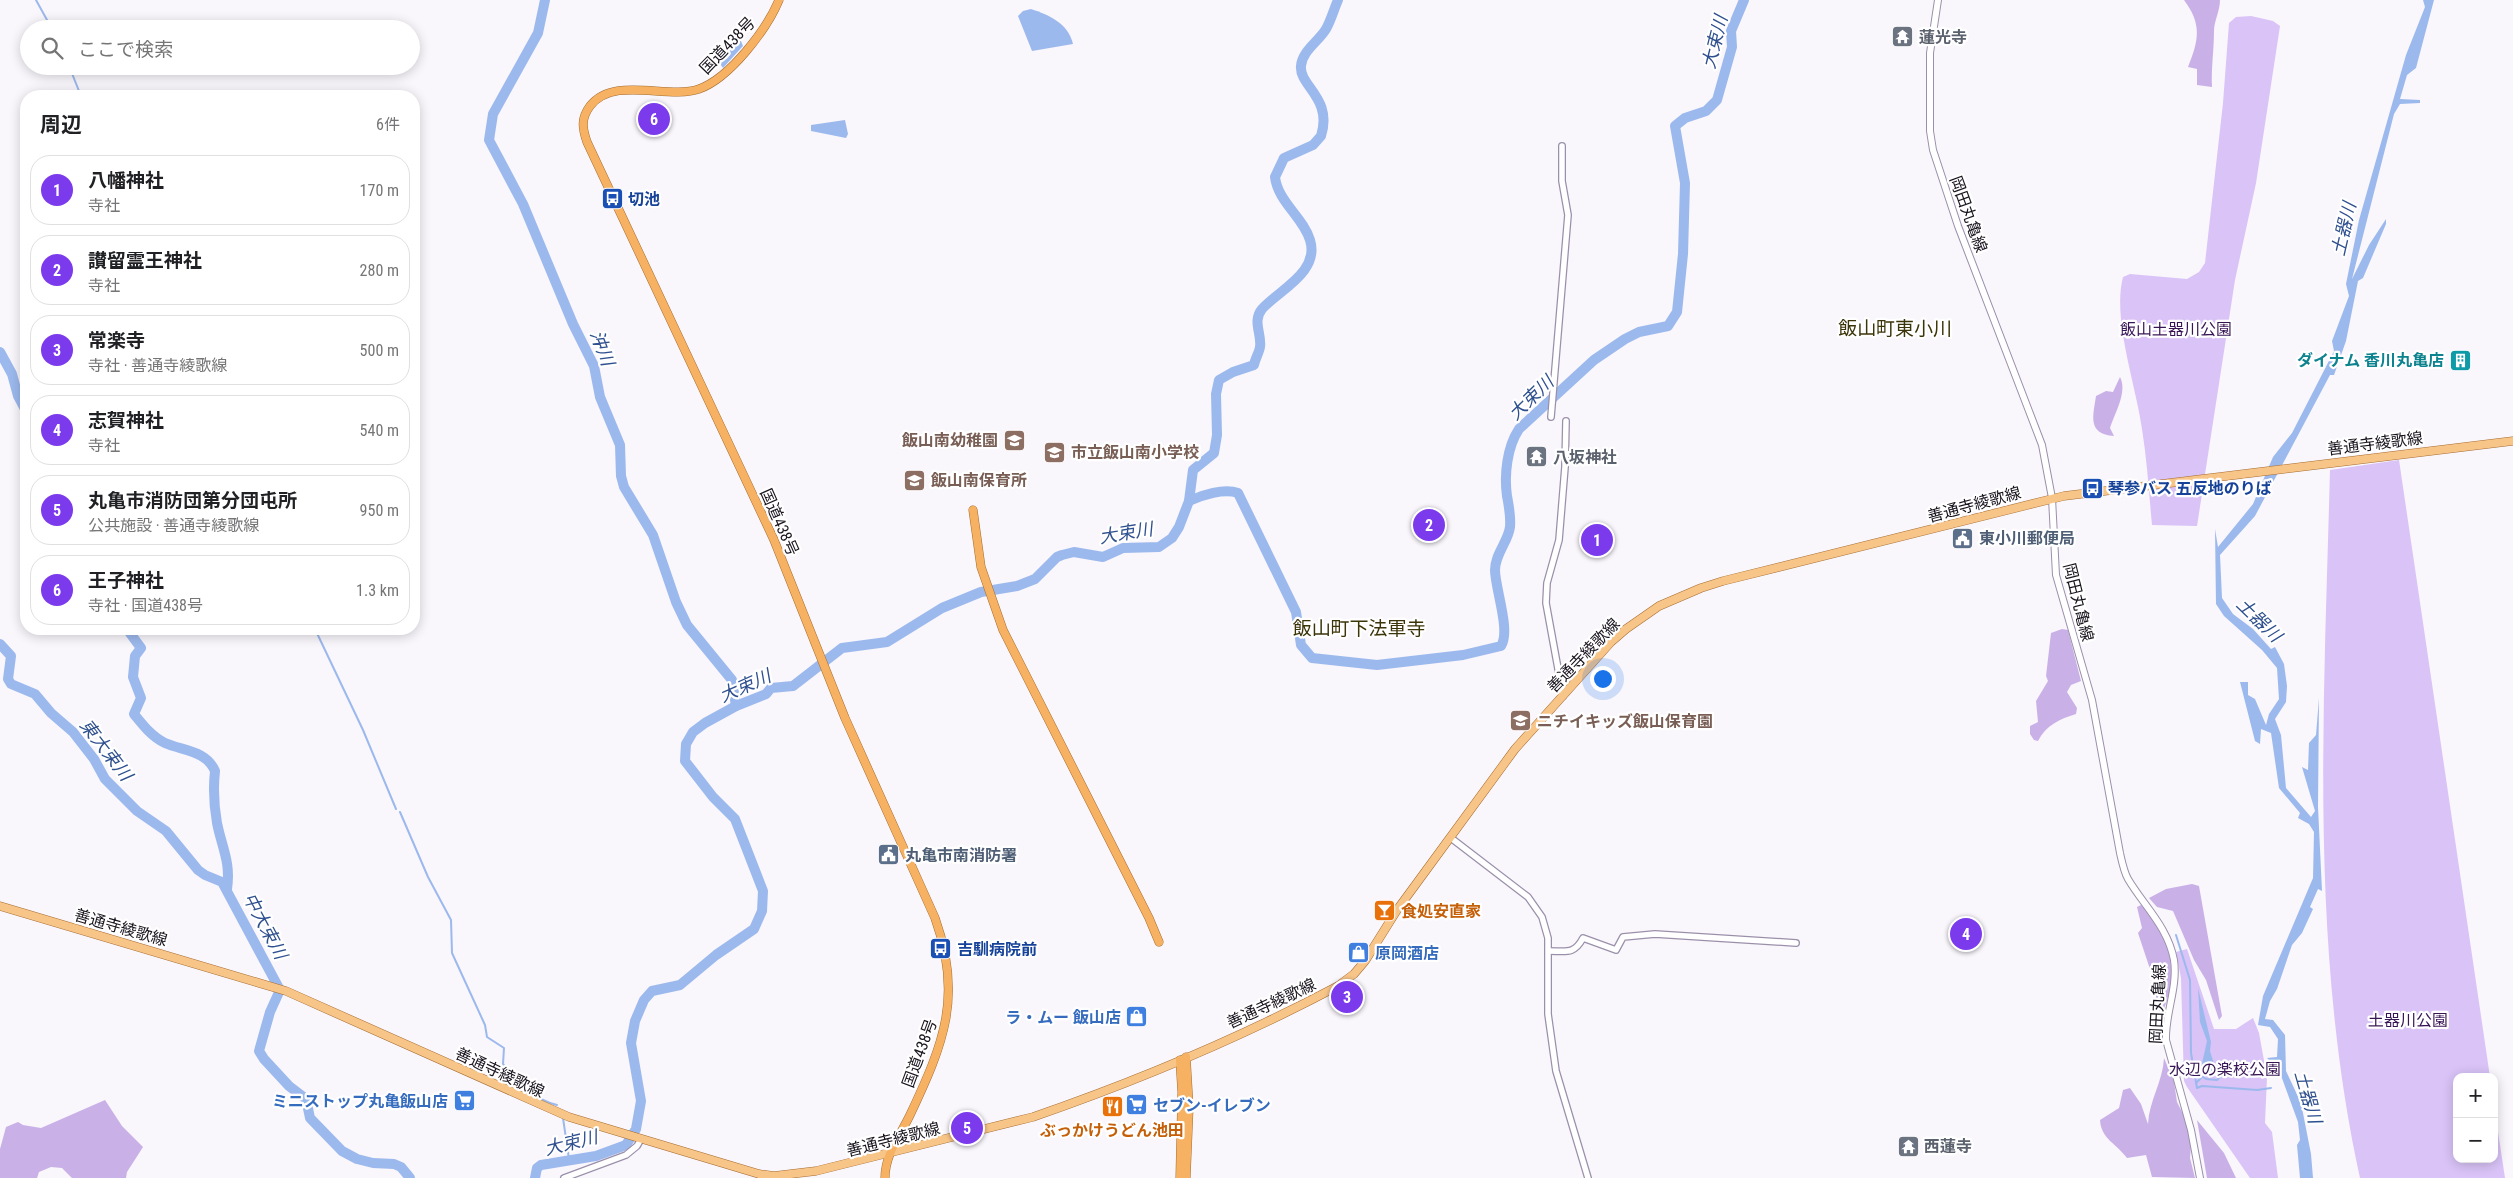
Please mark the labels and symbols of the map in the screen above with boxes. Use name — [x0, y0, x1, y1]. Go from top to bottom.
water label: 大束川 — [1698, 11, 1732, 71]
street label: 国道438号 — [696, 13, 759, 78]
temple icon: 蓮光寺 — [1891, 25, 1915, 49]
place label: 蓮光寺 — [1919, 28, 1967, 47]
pin: 6 — [638, 100, 670, 138]
street label: 岡田丸亀線 — [1946, 173, 1991, 255]
bus stop icon: 切池 — [600, 187, 624, 211]
place label: 切池 — [628, 190, 660, 209]
water label: 土器川 — [2327, 198, 2360, 258]
district label: 飯山町東小川 — [1838, 317, 1952, 340]
park label: 飯山土器川公園 — [2120, 320, 2232, 339]
water label: 沖川 — [586, 327, 619, 370]
building icon: ダイナム 香川丸亀店 — [2448, 348, 2472, 372]
place label: ダイナム 香川丸亀店 — [2297, 351, 2444, 370]
water label: 大束川 — [1504, 370, 1559, 424]
school or university icon: 飯山南幼稚園 — [1002, 428, 1026, 452]
street label: 善通寺綾歌線 — [2326, 428, 2424, 459]
place label: 飯山南幼稚園 — [901, 431, 998, 450]
school or university icon: 市立飯山南小学校 — [1043, 440, 1067, 464]
place label: 市立飯山南小学校 — [1071, 443, 1199, 462]
temple icon: 八坂神社 — [1525, 445, 1549, 469]
place label: 八坂神社 — [1553, 448, 1617, 467]
school or university icon: 飯山南保育所 — [903, 468, 927, 492]
place label: 飯山南保育所 — [930, 471, 1027, 490]
bus stop icon: 琴参バス 五反地のりば — [2080, 476, 2104, 500]
place label: 琴参バス 五反地のりば — [2108, 479, 2272, 498]
street label: 善通寺綾歌線 — [1925, 483, 2023, 526]
street label: 国道438号 — [756, 486, 803, 559]
pin: 2 — [1413, 506, 1445, 544]
water label: 大束川 — [1098, 518, 1156, 547]
pin: 1 — [1581, 521, 1613, 559]
public building icon: 東小川郵便局 — [1951, 526, 1975, 550]
place label: 東小川郵便局 — [1979, 529, 2075, 548]
street label: 岡田丸亀線 — [2060, 561, 2097, 643]
water label: 土器川 — [2233, 593, 2288, 647]
street label: 善通寺綾歌線 — [1543, 614, 1624, 696]
district label: 飯山町下法軍寺 — [1292, 617, 1426, 640]
water label: 大束川 — [716, 664, 776, 706]
your location — [1590, 666, 1616, 692]
school or university icon: ニチイキッズ飯山保育園 — [1509, 709, 1533, 733]
place label: ニチイキッズ飯山保育園 — [1537, 712, 1713, 731]
water label: 東大束川 — [76, 715, 138, 786]
public building icon: 丸亀市南消防署 — [877, 843, 901, 867]
place label: 丸亀市南消防署 — [905, 846, 1017, 865]
water label: 中大束川 — [239, 889, 293, 964]
bar icon: 食処安直家 — [1373, 899, 1397, 923]
place label: 食処安直家 — [1401, 902, 1481, 921]
street label: 善通寺綾歌線 — [72, 905, 170, 950]
pin: 4 — [1950, 915, 1982, 953]
bus stop icon: 吉馴病院前 — [929, 937, 953, 961]
place label: 吉馴病院前 — [957, 940, 1037, 959]
shop icon: 原岡酒店 — [1347, 941, 1371, 965]
place label: 原岡酒店 — [1375, 944, 1439, 963]
street label: 岡田丸亀線 — [2146, 964, 2169, 1044]
street label: 善通寺綾歌線 — [1224, 975, 1319, 1032]
pin: 3 — [1331, 978, 1363, 1016]
shop icon: ラ・ムー 飯山店 — [1125, 1005, 1149, 1029]
place label: ラ・ムー 飯山店 — [1005, 1008, 1121, 1027]
park label: 土器川公園 — [2368, 1011, 2448, 1030]
street label: 国道438号 — [898, 1016, 941, 1090]
street label: 善通寺綾歌線 — [452, 1044, 547, 1101]
park label: 水辺の楽校公園 — [2169, 1060, 2281, 1079]
water label: 土器川 — [2291, 1068, 2327, 1128]
supermarket icon: ミニストップ丸亀飯山店 — [452, 1089, 476, 1113]
place label: ミニストップ丸亀飯山店 — [272, 1092, 448, 1111]
supermarket icon: セブン-イレブン — [1125, 1093, 1149, 1117]
restaurant icon: ぶっかけうどん池田 — [1100, 1094, 1124, 1118]
place label: セブン-イレブン — [1153, 1096, 1271, 1115]
pin: 5 — [951, 1109, 983, 1147]
street label: 善通寺綾歌線 — [844, 1119, 942, 1160]
place label: ぶっかけうどん池田 — [1040, 1121, 1184, 1140]
water label: 大束川 — [542, 1125, 602, 1159]
temple icon: 西蓮寺 — [1896, 1134, 1920, 1158]
place label: 西蓮寺 — [1924, 1137, 1972, 1156]

